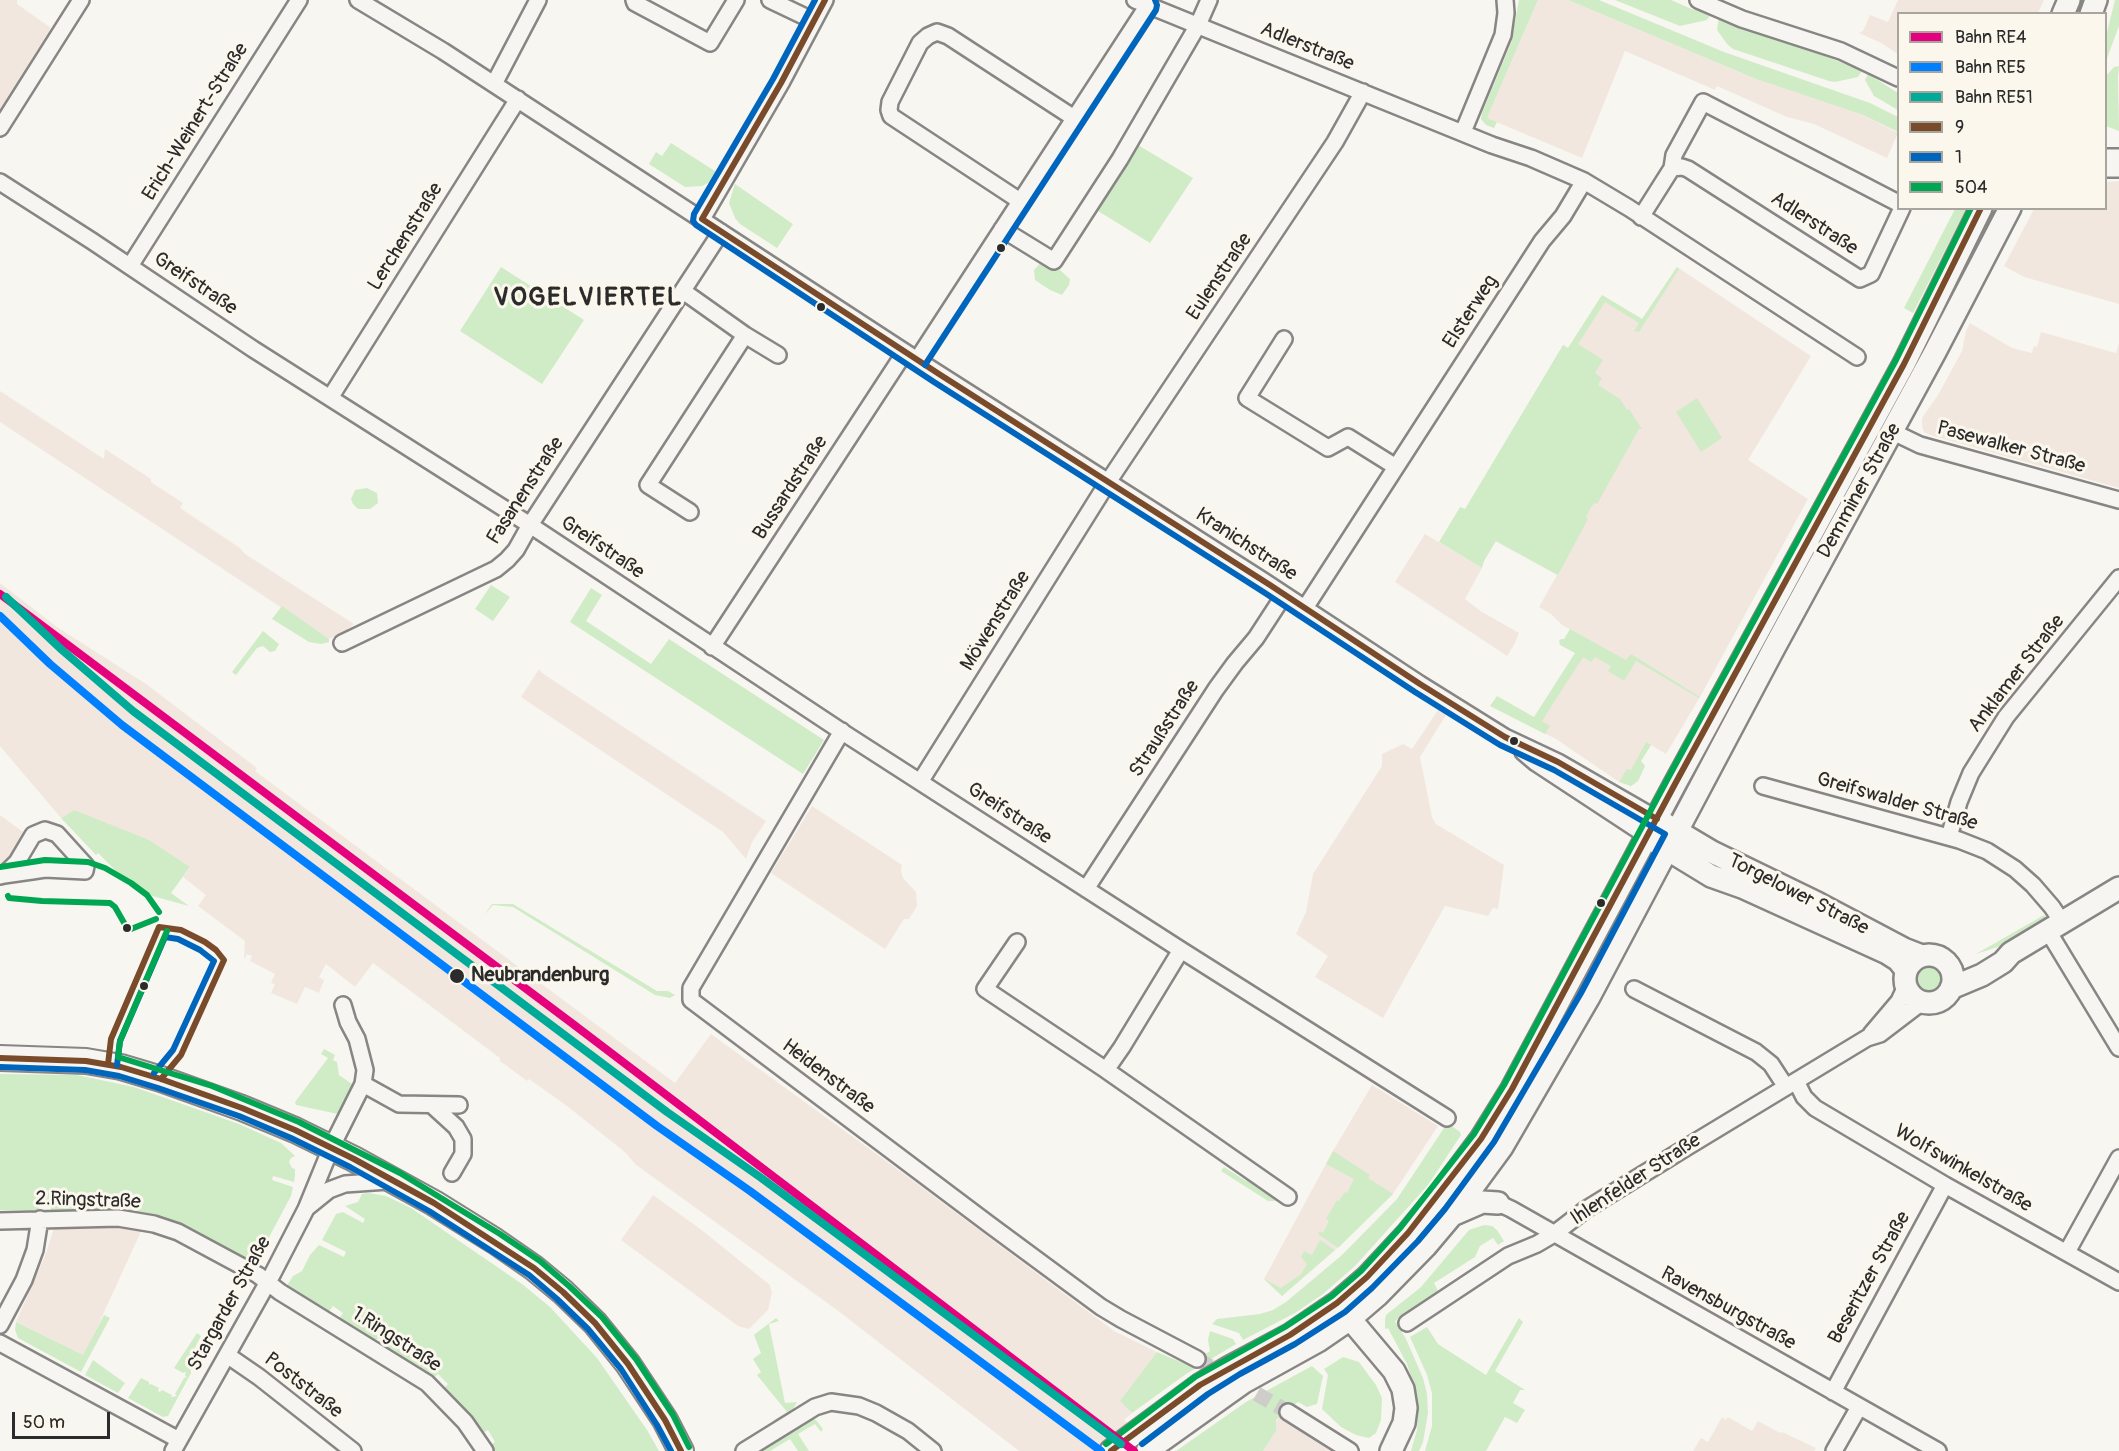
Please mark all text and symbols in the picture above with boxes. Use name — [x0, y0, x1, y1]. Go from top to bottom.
legend — [1897, 12, 2107, 210]
street label: Adlerstraße — [1257, 17, 1357, 77]
text: Bahn RE4 — [1955, 26, 2026, 49]
street label: Erich-Weinert-Straße — [138, 39, 254, 205]
text: Bahn RE5 — [1955, 56, 2026, 79]
text: Bahn RE51 — [1955, 86, 2033, 109]
text: 9 — [1955, 116, 1964, 139]
text: 1 — [1955, 146, 1962, 169]
text: 504 — [1955, 176, 1988, 199]
street label: Lerchenstraße — [363, 179, 449, 295]
street label: Adlerstraße — [1766, 187, 1862, 261]
street label: Eulenstraße — [1182, 229, 1258, 325]
unlabelled marker — [995, 242, 1007, 254]
street label: Greifstraße — [149, 247, 241, 321]
street label: Elsterweg — [1438, 271, 1504, 353]
district label: VOGELVIERTEL — [493, 282, 683, 314]
unlabelled marker — [815, 301, 827, 313]
street label: Pasewalker Straße — [1934, 417, 2088, 479]
street label: Demminer Straße — [1813, 419, 1907, 563]
street label: Bussardstraße — [748, 431, 834, 545]
street label: Fasanenstraße — [482, 433, 570, 549]
street label: Kranichstraße — [1191, 503, 1301, 587]
street label: Greifstraße — [556, 511, 648, 585]
street label: Möwenstraße — [956, 567, 1036, 675]
street label: Anklamer Straße — [1964, 610, 2070, 738]
street label: Straußstraße — [1125, 676, 1205, 782]
unlabelled marker — [1508, 735, 1520, 747]
street label: Greifswalder Straße — [1814, 768, 1980, 836]
street label: Greifstraße — [962, 778, 1056, 850]
street label: Torgelower Straße — [1723, 849, 1873, 941]
unlabelled marker — [1595, 897, 1607, 909]
unlabelled marker — [121, 922, 133, 934]
place label: Neubrandenburg — [471, 964, 609, 988]
marker: Neubrandenburg — [448, 967, 466, 985]
unlabelled marker — [138, 980, 150, 992]
street label: Heidenstraße — [777, 1034, 879, 1120]
street label: Wolfswinkelstraße — [1890, 1120, 2036, 1218]
street label: Ihlenfelder Straße — [1566, 1129, 1706, 1231]
street label: 2.Ringstraße — [35, 1187, 141, 1215]
street label: Beseritzer Straße — [1824, 1208, 1916, 1348]
street label: Stargarder Straße — [183, 1232, 277, 1376]
street label: Ravensburgstraße — [1656, 1262, 1800, 1356]
street label: 1.Ringstraße — [347, 1302, 445, 1378]
street label: Poststraße — [259, 1348, 347, 1424]
scale bar — [15, 1400, 112, 1438]
text: 50 m — [23, 1411, 65, 1434]

